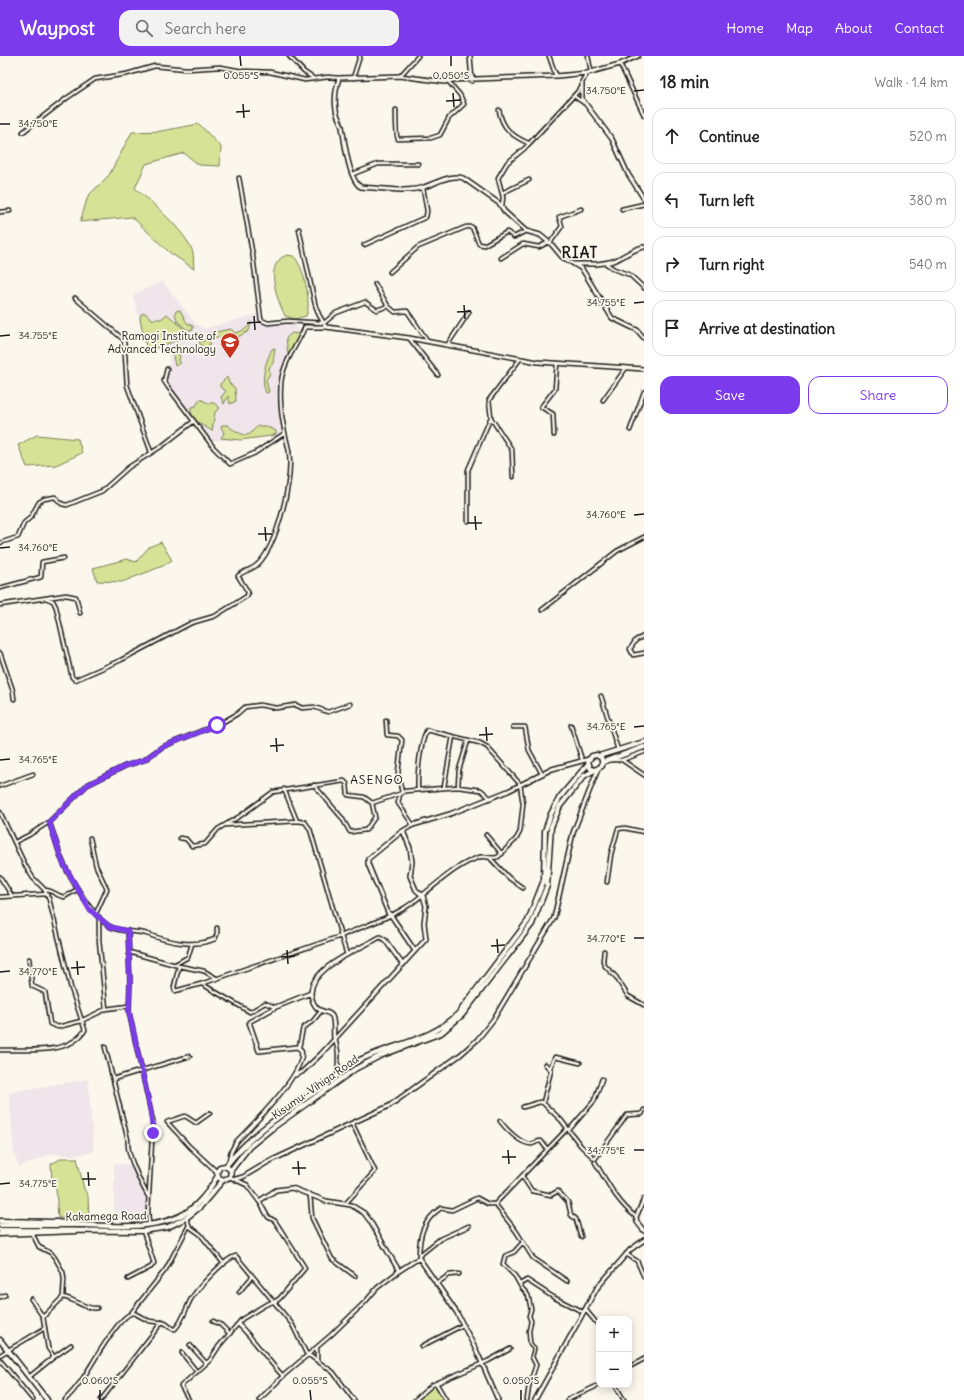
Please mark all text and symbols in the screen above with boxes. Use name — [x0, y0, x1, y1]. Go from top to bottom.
search box — [119, 10, 399, 46]
text: Waypost — [20, 16, 95, 40]
icon: search — [133, 17, 155, 39]
text: Search here — [165, 19, 246, 38]
text: Home — [726, 19, 764, 37]
text: Map — [786, 19, 813, 37]
text: About — [835, 19, 873, 37]
text: Contact — [895, 19, 944, 37]
text: 0.055°S — [223, 69, 259, 82]
text: 0.050°S — [433, 69, 470, 82]
text: 18 min — [660, 71, 709, 93]
text: Walk · 1.4 km — [874, 74, 948, 91]
text: 34.750°E — [586, 84, 626, 97]
text: 34.750°E — [18, 117, 58, 130]
icon: ahead — [661, 125, 683, 147]
text: Continue — [699, 127, 760, 146]
text: 520 m — [909, 128, 947, 145]
icon: left — [661, 189, 683, 211]
text: Turn left — [699, 191, 754, 210]
text: 380 m — [909, 192, 947, 209]
district label: RIAT — [562, 243, 598, 262]
icon: right — [661, 253, 683, 275]
text: Turn right — [699, 255, 764, 274]
text: 540 m — [909, 256, 947, 273]
text: 34.755°E — [586, 296, 626, 309]
icon: arrive — [661, 317, 683, 339]
text: Arrive at destination — [699, 319, 835, 338]
text: 34.755°E — [18, 329, 58, 342]
place label: Ramogi Institute of Advanced Technology — [108, 329, 216, 356]
school or university icon: Ramogi Institute of Advanced Technology — [219, 331, 241, 359]
button: Save — [660, 376, 800, 414]
button: Share — [808, 376, 948, 414]
text: 34.760°E — [586, 508, 626, 521]
text: 34.760°E — [18, 541, 58, 554]
route start — [208, 716, 226, 734]
text: 34.765°E — [586, 720, 626, 733]
text: 34.765°E — [18, 753, 58, 766]
district label: ASENGO — [350, 772, 404, 787]
text: 34.770°E — [586, 932, 626, 945]
text: 34.770°E — [18, 965, 58, 978]
street label: Kisumu -Vihiga Road — [269, 1052, 361, 1122]
route end — [144, 1124, 162, 1142]
text: 34.775°E — [587, 1144, 625, 1157]
text: 34.775°E — [19, 1177, 57, 1190]
street label: Kakamega Road — [65, 1208, 147, 1224]
map controls — [596, 1316, 632, 1388]
button: + — [596, 1316, 632, 1352]
button: − — [596, 1352, 632, 1388]
text: 0.060°S — [82, 1374, 119, 1387]
text: 0.055°S — [292, 1374, 328, 1387]
text: 0.050°S — [503, 1374, 540, 1387]

